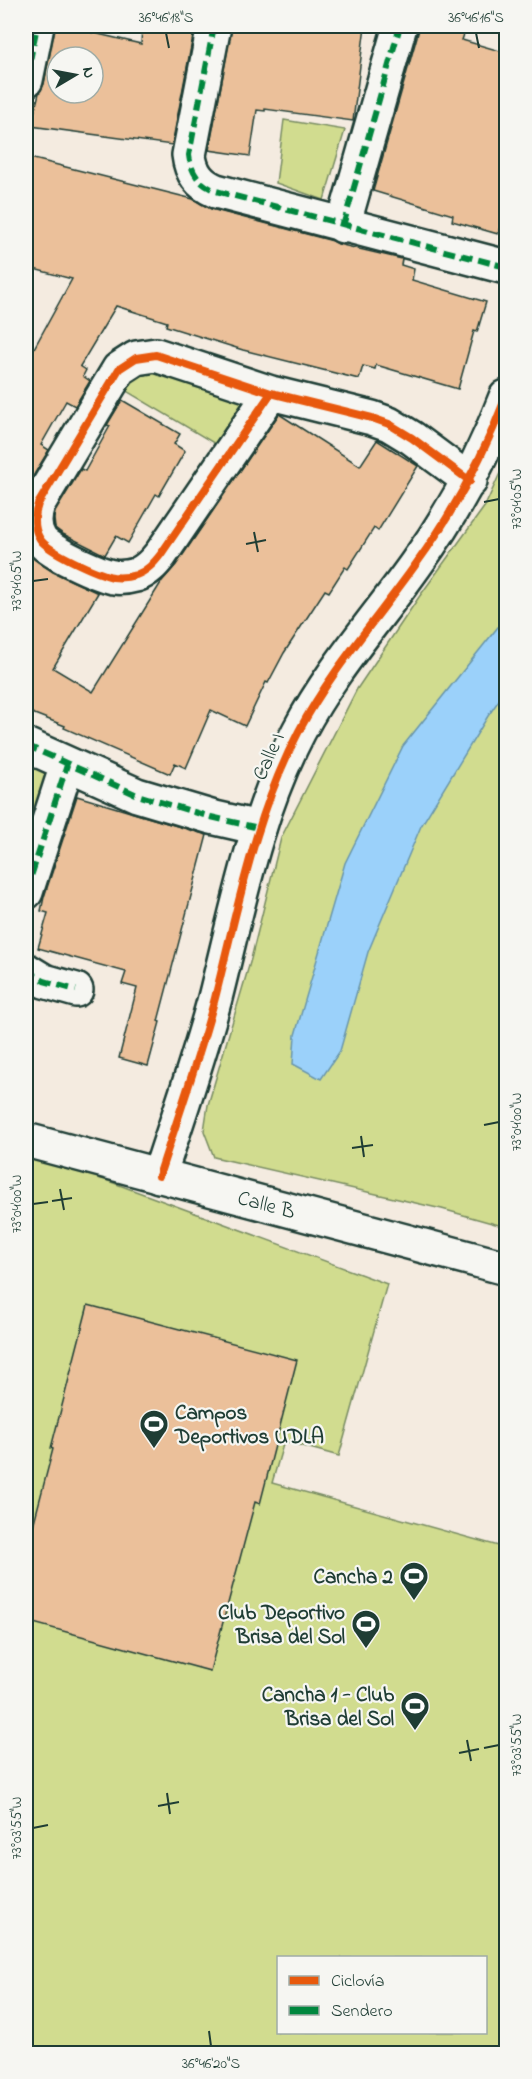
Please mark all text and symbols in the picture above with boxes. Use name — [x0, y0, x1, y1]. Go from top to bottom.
text: 36°46'18"S — [139, 7, 194, 29]
text: 36°46'16"S — [448, 7, 504, 29]
north arrow — [45, 45, 105, 105]
text: N — [75, 65, 101, 80]
text: 73°04'05"W — [506, 469, 528, 529]
text: 73°04'05"W — [6, 551, 28, 611]
street label: Calle I — [246, 728, 294, 786]
text: 73°04'00"W — [506, 1093, 528, 1151]
text: 73°04'00"W — [6, 1175, 28, 1233]
street label: Calle B — [234, 1184, 298, 1228]
place label: Campos Deportivos UDLA — [174, 1399, 324, 1453]
sports icon: Campos Deportivos UDLA — [138, 1408, 170, 1450]
sports icon: Cancha 2 — [398, 1560, 430, 1602]
place label: Cancha 2 — [313, 1563, 394, 1593]
place label: Club Deportivo Brisa del Sol — [218, 1599, 345, 1653]
sports icon: Club Deportivo Brisa del Sol — [350, 1608, 382, 1650]
place label: Cancha 1 - Club Brisa del Sol — [262, 1681, 395, 1735]
sports icon: Cancha 1 - Club Brisa del Sol — [399, 1690, 431, 1732]
text: 73°03'55"W — [506, 1714, 528, 1776]
text: 73°03'55"W — [6, 1797, 28, 1859]
legend — [277, 1956, 487, 2034]
text: Ciclovía — [331, 1969, 384, 1995]
text: Sendero — [331, 1999, 393, 2025]
text: 36°46'20"S — [182, 2053, 240, 2075]

